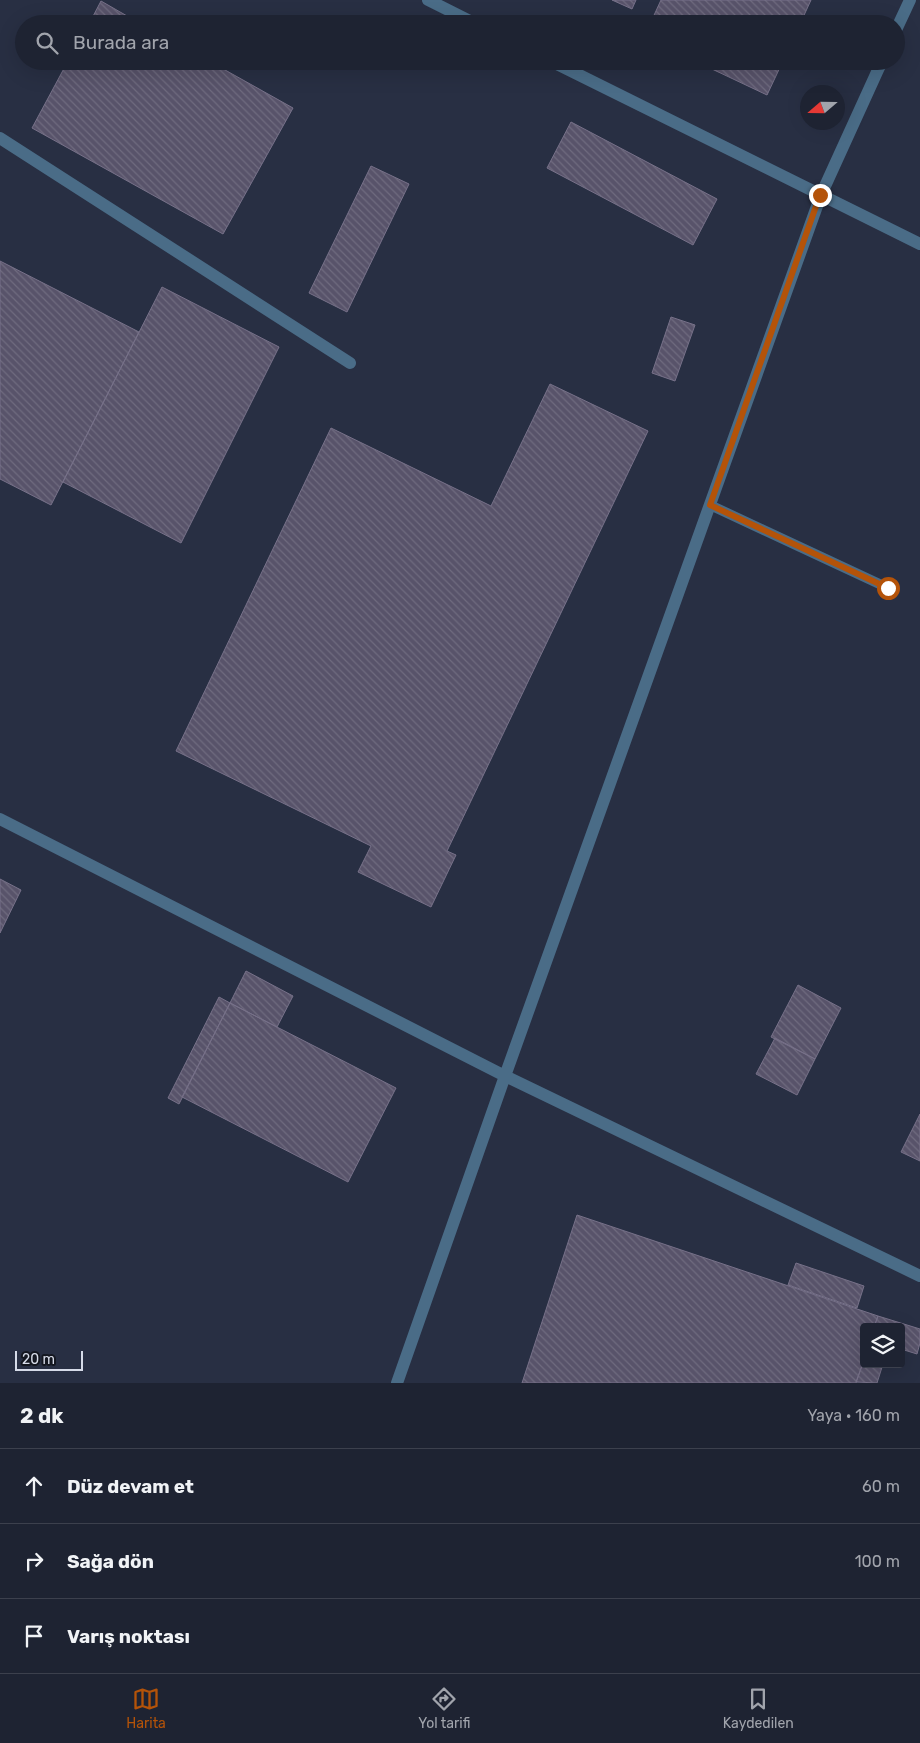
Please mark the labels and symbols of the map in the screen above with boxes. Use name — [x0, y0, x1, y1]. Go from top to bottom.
north arrow — [800, 85, 845, 130]
route end — [809, 184, 832, 207]
route start — [877, 577, 900, 600]
scale bar — [15, 1348, 82, 1371]

